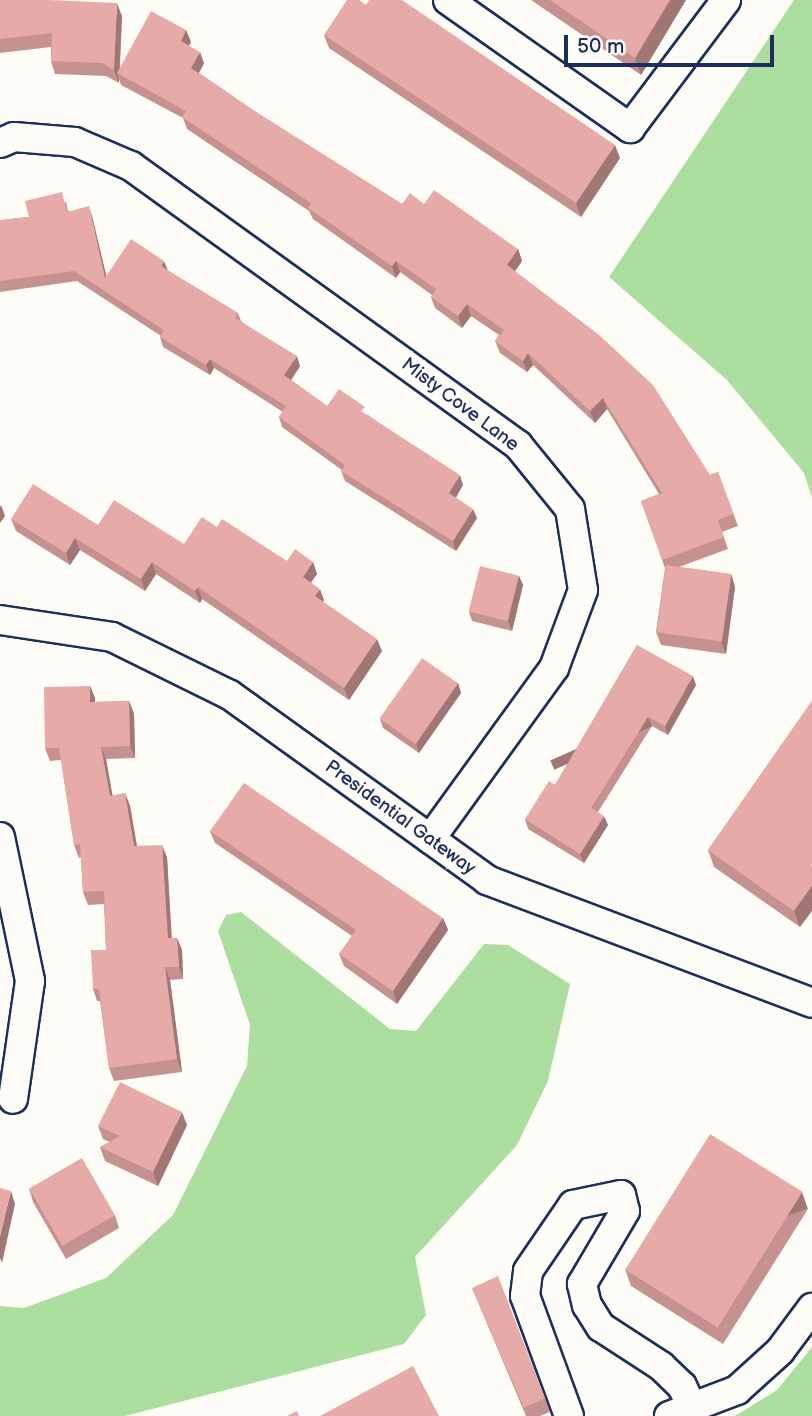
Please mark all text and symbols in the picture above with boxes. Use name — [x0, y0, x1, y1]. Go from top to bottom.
scale bar — [567, 21, 777, 65]
text: 50 m — [577, 34, 624, 59]
street label: Misty Cove Lane — [396, 353, 524, 457]
street label: Presidential Gateway — [320, 756, 480, 880]

